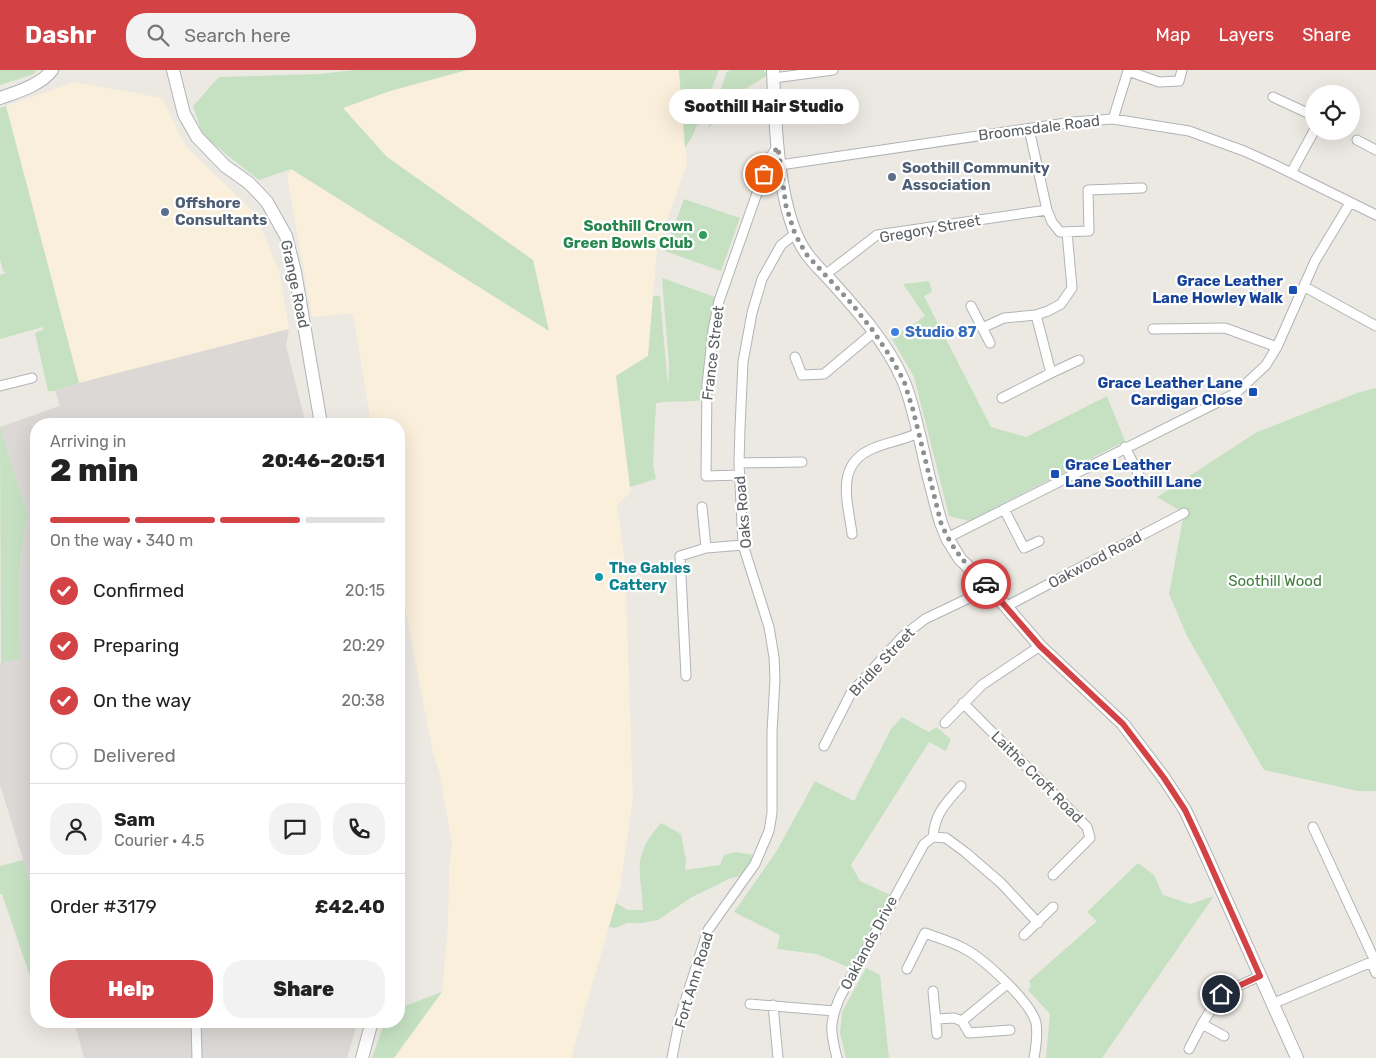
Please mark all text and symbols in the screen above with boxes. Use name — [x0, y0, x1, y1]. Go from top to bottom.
search box — [126, 13, 476, 58]
text: Dashr — [25, 21, 96, 49]
icon: search — [144, 21, 172, 49]
text: Search here — [184, 24, 291, 47]
text: Map — [1156, 24, 1191, 46]
text: Layers — [1219, 24, 1274, 46]
text: Share — [1302, 24, 1351, 46]
map controls — [1305, 85, 1360, 140]
button: locate — [1305, 85, 1360, 140]
callout: Soothill Hair Studio — [669, 89, 859, 124]
text: Soothill Hair Studio — [684, 97, 844, 116]
street label: Broomsdale Road — [977, 112, 1101, 144]
pin — [743, 153, 785, 195]
place label: Soothill Community Association — [902, 159, 1050, 194]
icon: bag — [750, 160, 778, 188]
marker: Soothill Community Association — [886, 171, 898, 183]
place label: Offshore Consultants — [175, 194, 267, 229]
marker: Offshore Consultants — [159, 206, 171, 218]
street label: Gregory Street — [878, 211, 982, 247]
place label: Soothill Crown Green Bowls Club — [563, 217, 693, 252]
marker: Soothill Crown Green Bowls Club — [697, 229, 709, 241]
street label: Grange Road — [277, 238, 313, 330]
place label: Grace Leather Lane Howley Walk — [1152, 272, 1283, 307]
marker: Grace Leather Lane Howley Walk — [1287, 284, 1299, 296]
street label: France Street — [698, 305, 728, 401]
place label: Studio 87 — [905, 323, 977, 341]
marker: Studio 87 — [889, 326, 901, 338]
place label: Grace Leather Lane Cardigan Close — [1097, 374, 1243, 409]
marker: Grace Leather Lane Cardigan Close — [1247, 386, 1259, 398]
text: Arriving in — [50, 432, 126, 451]
text: 20:46–20:51 — [262, 449, 385, 472]
text: 2 min — [50, 451, 139, 489]
place label: Grace Leather Lane Soothill Lane — [1065, 456, 1202, 491]
marker: Grace Leather Lane Soothill Lane — [1049, 468, 1061, 480]
street label: Oaks Road — [731, 475, 755, 549]
street label: Oakwood Road — [1045, 528, 1145, 592]
text: On the way · 340 m — [50, 531, 193, 550]
place label: The Gables Cattery — [609, 559, 691, 594]
courier — [961, 559, 1011, 609]
icon: car — [972, 570, 1000, 598]
marker: The Gables Cattery — [593, 571, 605, 583]
park label: Soothill Wood — [1228, 572, 1322, 590]
icon: check — [50, 577, 78, 605]
text: Confirmed — [93, 579, 184, 602]
text: 20:15 — [345, 581, 385, 600]
street label: Bridle Street — [846, 624, 918, 700]
icon: check — [50, 632, 78, 660]
text: Preparing — [93, 634, 179, 657]
text: 20:29 — [342, 636, 385, 655]
icon: check — [50, 687, 78, 715]
text: On the way — [93, 689, 191, 712]
text: 20:38 — [342, 691, 385, 710]
street label: Laithe Croft Road — [987, 727, 1087, 827]
text: Delivered — [93, 744, 176, 767]
button: person — [50, 803, 102, 855]
button: chat — [269, 803, 321, 855]
button: phone — [333, 803, 385, 855]
text: Sam — [114, 808, 155, 831]
text: Courier · 4.5 — [114, 831, 204, 850]
street label: Oaklands Drive — [837, 893, 901, 993]
text: Order #3179 — [50, 895, 157, 918]
text: £42.40 — [315, 895, 385, 918]
street label: Fort Ann Road — [671, 930, 717, 1030]
button: Help — [50, 960, 213, 1018]
button: Share — [223, 960, 385, 1018]
pin — [1200, 973, 1242, 1015]
icon: home — [1207, 980, 1235, 1008]

